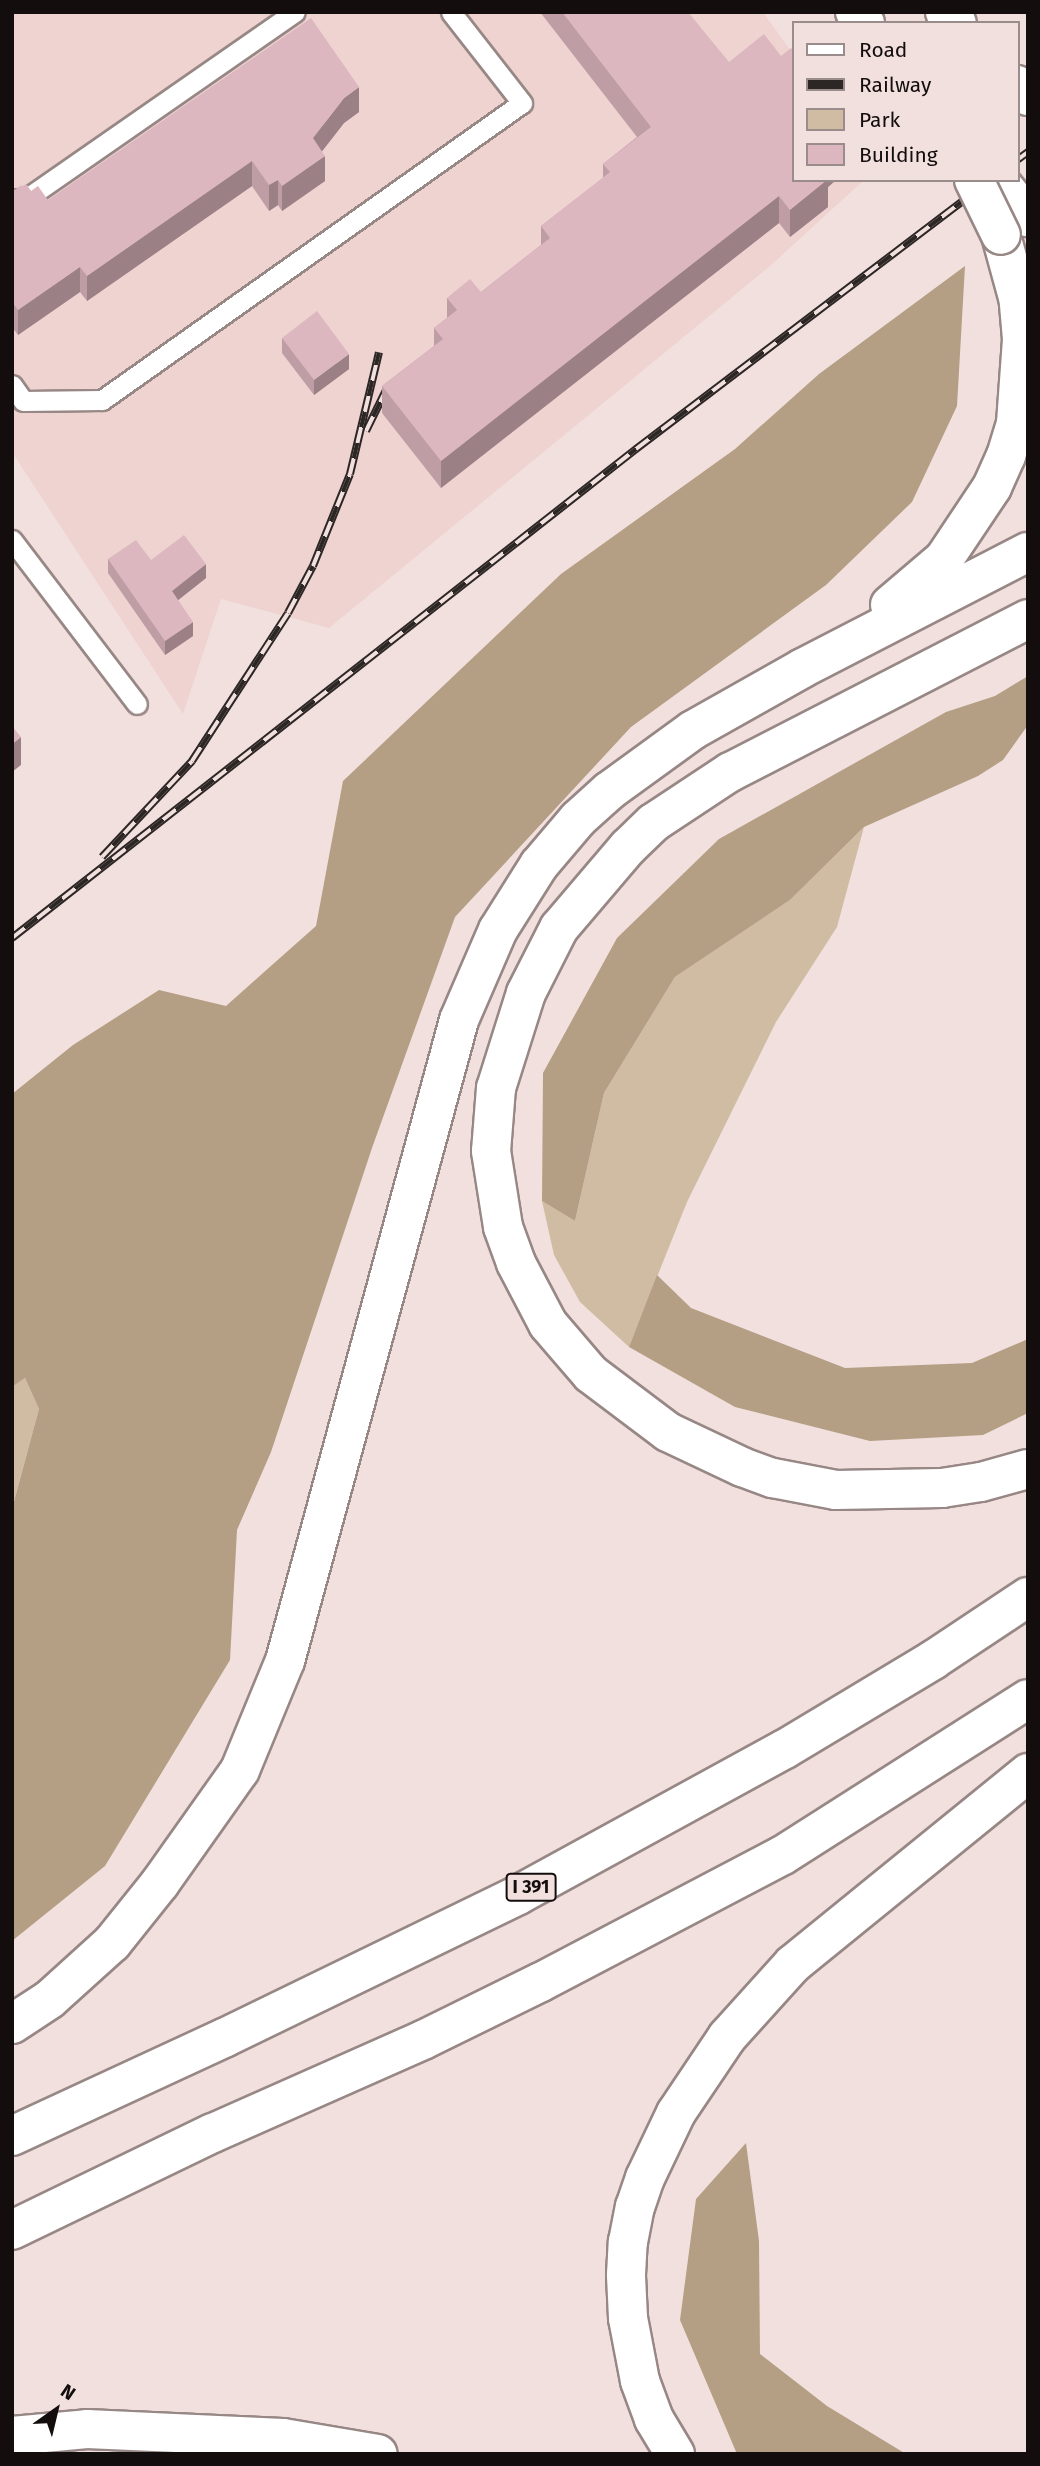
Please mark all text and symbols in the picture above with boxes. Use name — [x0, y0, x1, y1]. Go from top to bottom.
legend — [792, 21, 1019, 182]
text: Road — [859, 37, 907, 63]
text: Railway — [859, 72, 931, 98]
text: Park — [859, 107, 900, 133]
text: Building — [859, 142, 938, 168]
road number: I 391 — [505, 1872, 557, 1901]
north arrow — [21, 2375, 91, 2445]
text: N — [56, 2379, 80, 2405]

